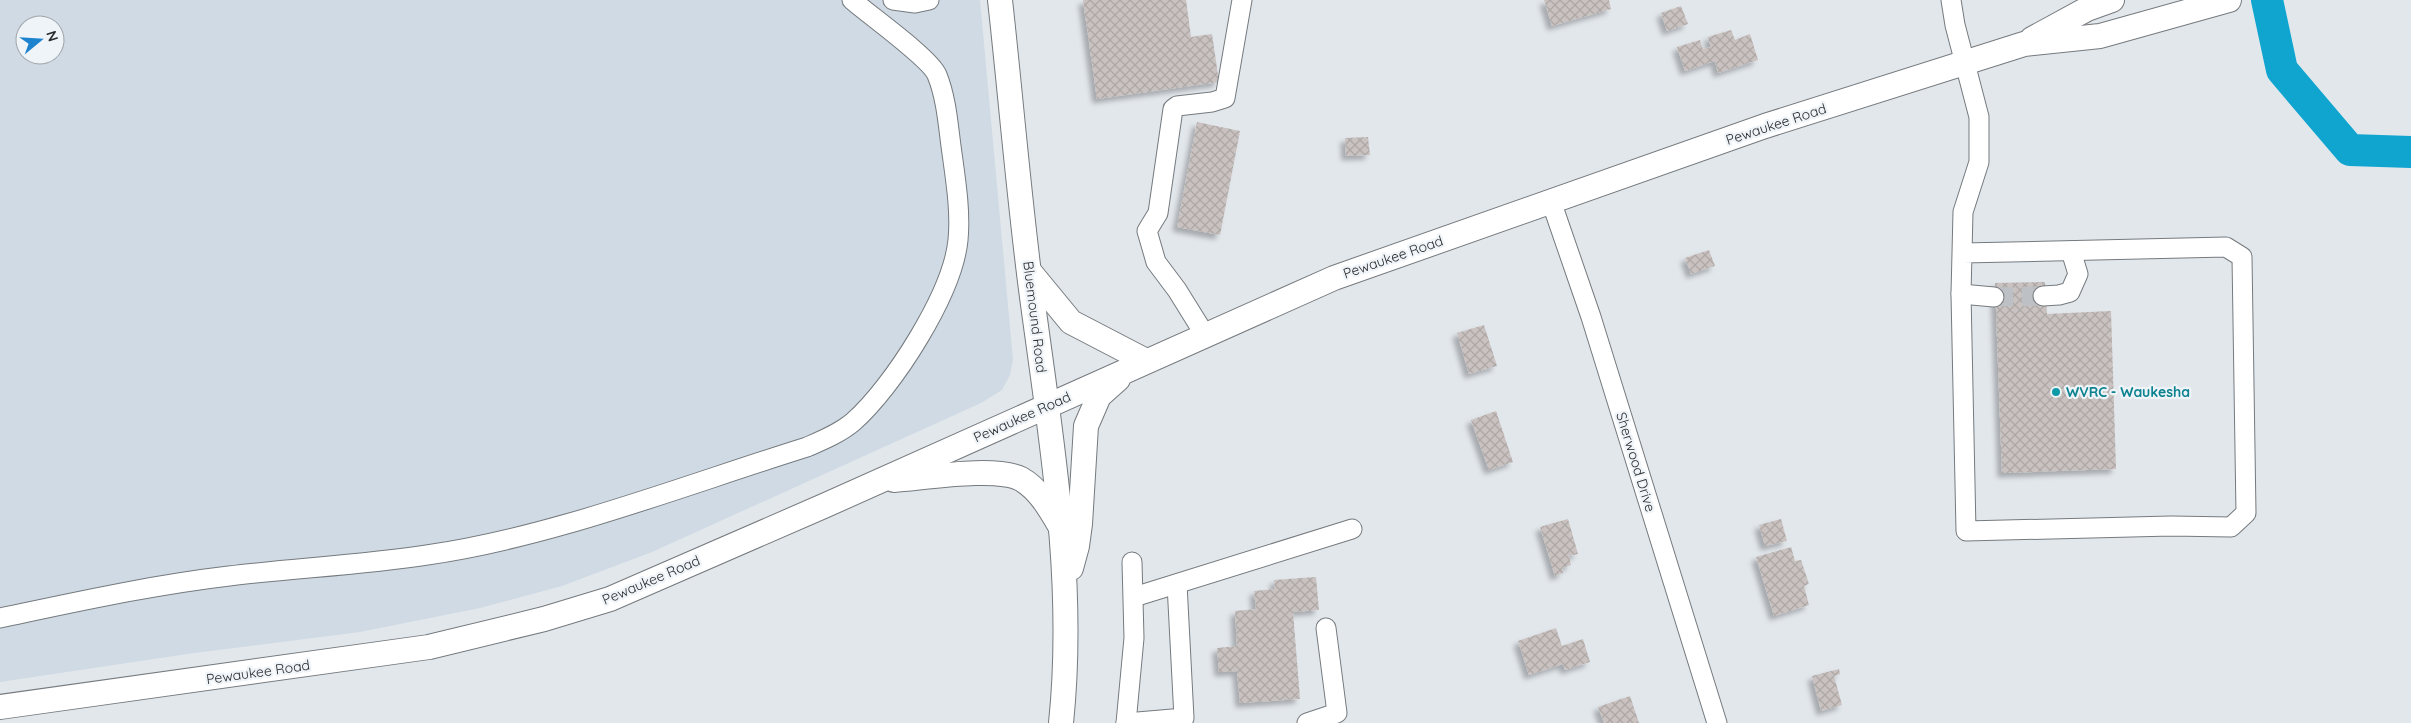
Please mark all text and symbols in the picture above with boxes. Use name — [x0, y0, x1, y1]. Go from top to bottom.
north arrow — [15, 15, 65, 65]
text: N — [42, 28, 63, 44]
street label: Pewaukee Road — [1723, 99, 1829, 149]
street label: Pewaukee Road — [1341, 231, 1445, 283]
street label: Bluemound Road — [1019, 260, 1051, 374]
place label: WVRC - Waukesha — [2066, 383, 2190, 401]
marker: WVRC - Waukesha — [2050, 386, 2062, 398]
street label: Pewaukee Road — [971, 388, 1073, 446]
street label: Sherwood Drive — [1612, 410, 1660, 514]
street label: Pewaukee Road — [599, 551, 703, 609]
street label: Pewaukee Road — [205, 656, 311, 688]

